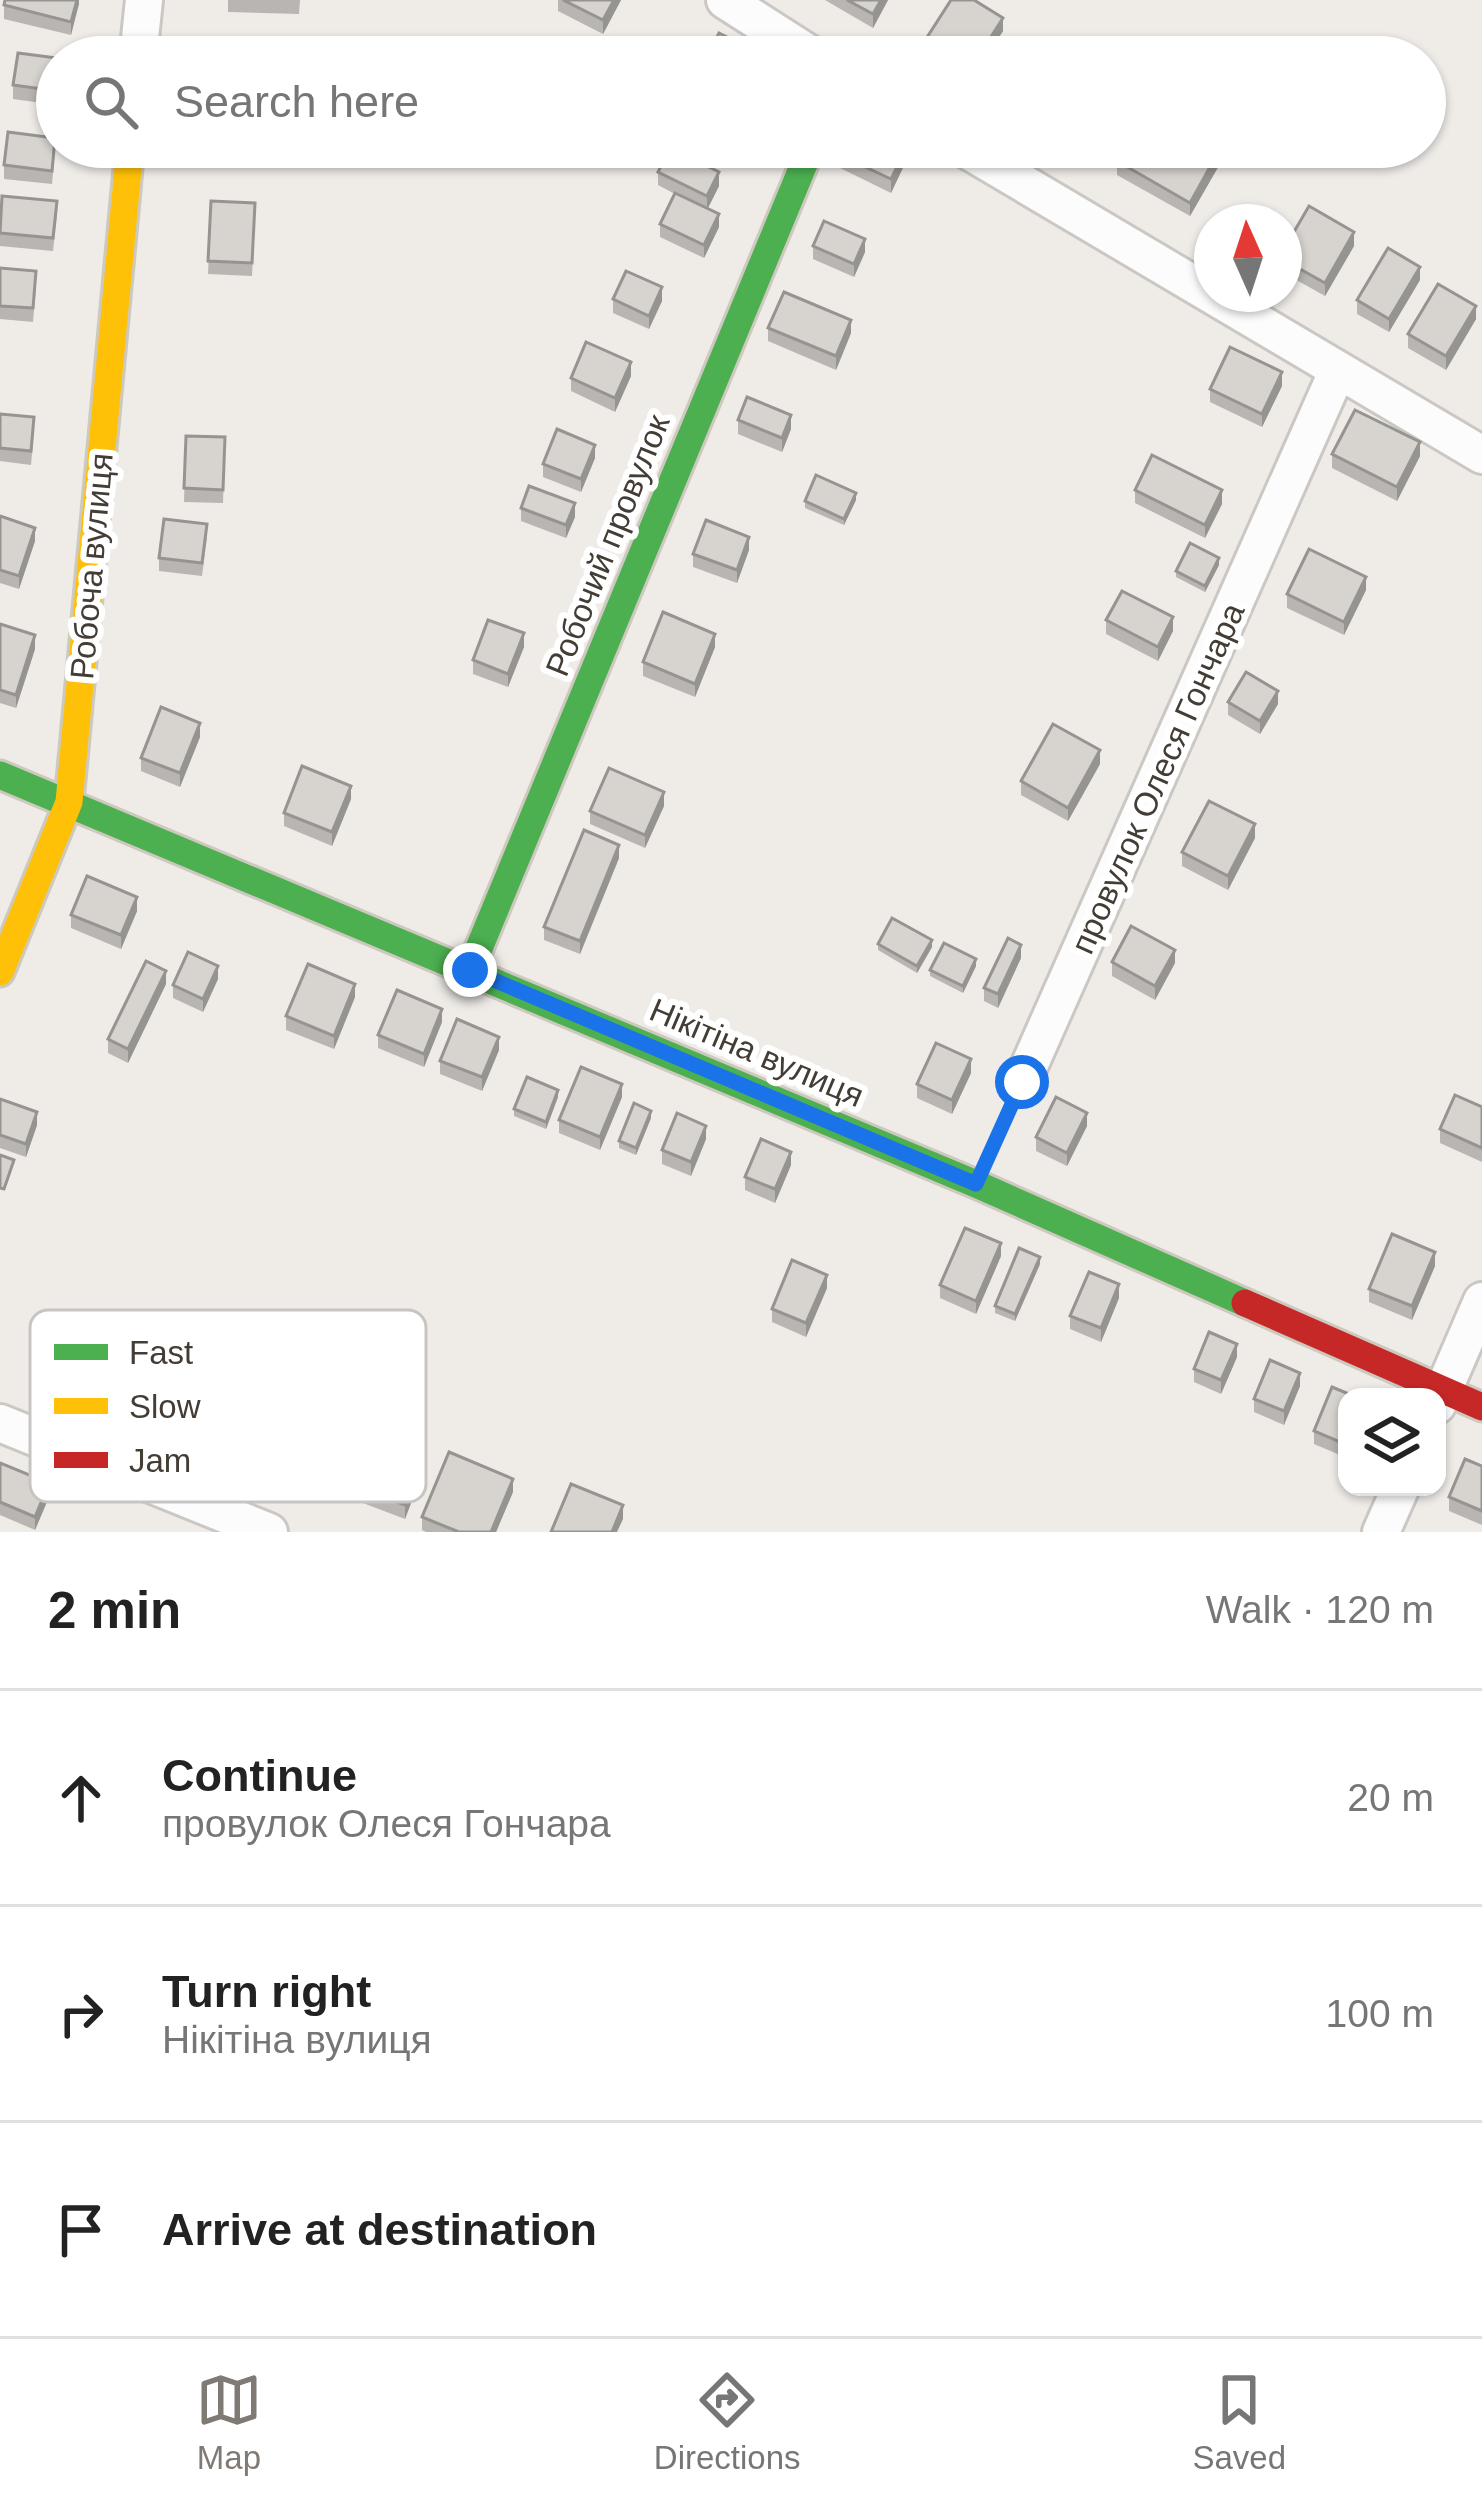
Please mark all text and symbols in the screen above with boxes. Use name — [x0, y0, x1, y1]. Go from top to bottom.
search box — [36, 36, 1446, 168]
icon: search — [78, 69, 144, 135]
text: Search here — [174, 76, 419, 127]
north arrow — [1194, 204, 1302, 312]
street label: Робочий провулок — [538, 409, 677, 681]
street label: Робоча вулиця — [63, 451, 120, 681]
street label: провулок Олеся Гончара — [1063, 597, 1252, 959]
route end — [443, 943, 497, 997]
street label: Нікітіна вулиця — [645, 991, 869, 1114]
route start — [995, 1055, 1049, 1109]
legend — [30, 1310, 426, 1502]
text: Fast — [129, 1334, 193, 1371]
text: Slow — [129, 1388, 201, 1425]
map controls — [1338, 1388, 1446, 1496]
button: layers — [1338, 1388, 1446, 1496]
text: Jam — [129, 1442, 191, 1479]
text: 2 min — [48, 1582, 181, 1639]
text: Walk · 120 m — [1206, 1588, 1434, 1631]
text: Continue — [162, 1750, 357, 1801]
icon: ahead — [48, 1765, 114, 1831]
text: 20 m — [1347, 1776, 1434, 1819]
text: провулок Олеся Гончара — [162, 1802, 611, 1845]
text: Turn right — [162, 1966, 371, 2017]
icon: right — [48, 1981, 114, 2047]
text: 100 m — [1326, 1992, 1434, 2035]
text: Нікітіна вулиця — [162, 2018, 432, 2061]
icon: arrive — [48, 2197, 114, 2263]
text: Arrive at destination — [162, 2204, 597, 2255]
tab: Map — [196, 2367, 262, 2477]
tab: Directions — [654, 2367, 801, 2477]
tab: Saved — [1192, 2367, 1286, 2477]

